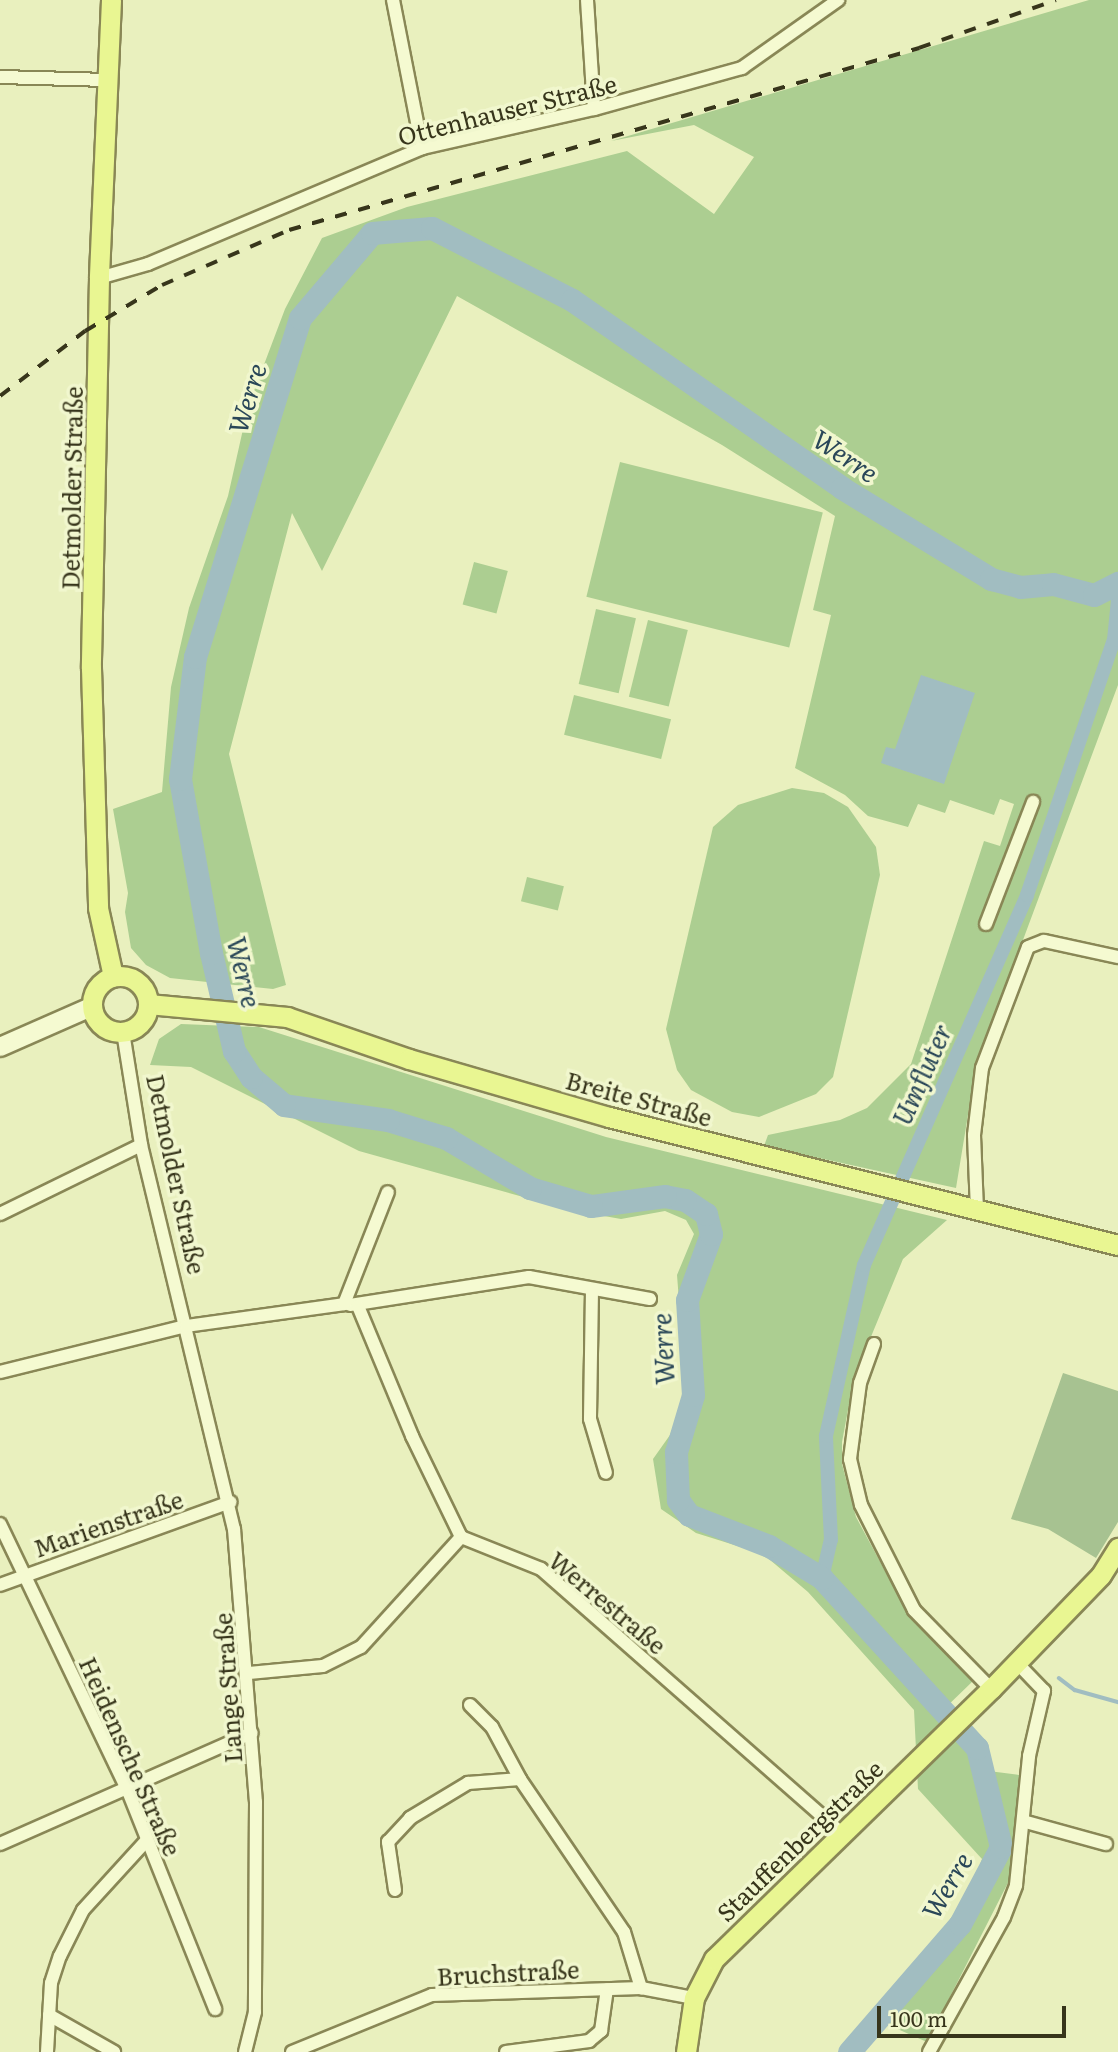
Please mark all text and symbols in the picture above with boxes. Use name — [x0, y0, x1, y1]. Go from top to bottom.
street label: Ottenhauser Straße — [395, 68, 619, 150]
water label: Werre — [221, 359, 271, 437]
street label: Detmolder Straße — [55, 386, 87, 590]
water label: Werre — [807, 422, 885, 488]
water label: Werre — [222, 933, 268, 1011]
water label: Umfluter — [885, 1019, 957, 1129]
street label: Breite Straße — [563, 1065, 715, 1131]
street label: Detmolder Straße — [142, 1072, 212, 1276]
water label: Werre — [645, 1312, 679, 1386]
street label: Marienstraße — [29, 1484, 187, 1562]
street label: Werrestraße — [544, 1545, 672, 1659]
street label: Lange Straße — [207, 1612, 247, 1764]
street label: Heidensche Straße — [74, 1652, 188, 1860]
street label: Stauffenbergstraße — [710, 1753, 888, 1927]
water label: Werre — [914, 1846, 978, 1924]
street label: Bruchstraße — [436, 1954, 580, 1990]
scale bar — [880, 1993, 1069, 2037]
text: 100 m — [890, 2002, 947, 2033]

